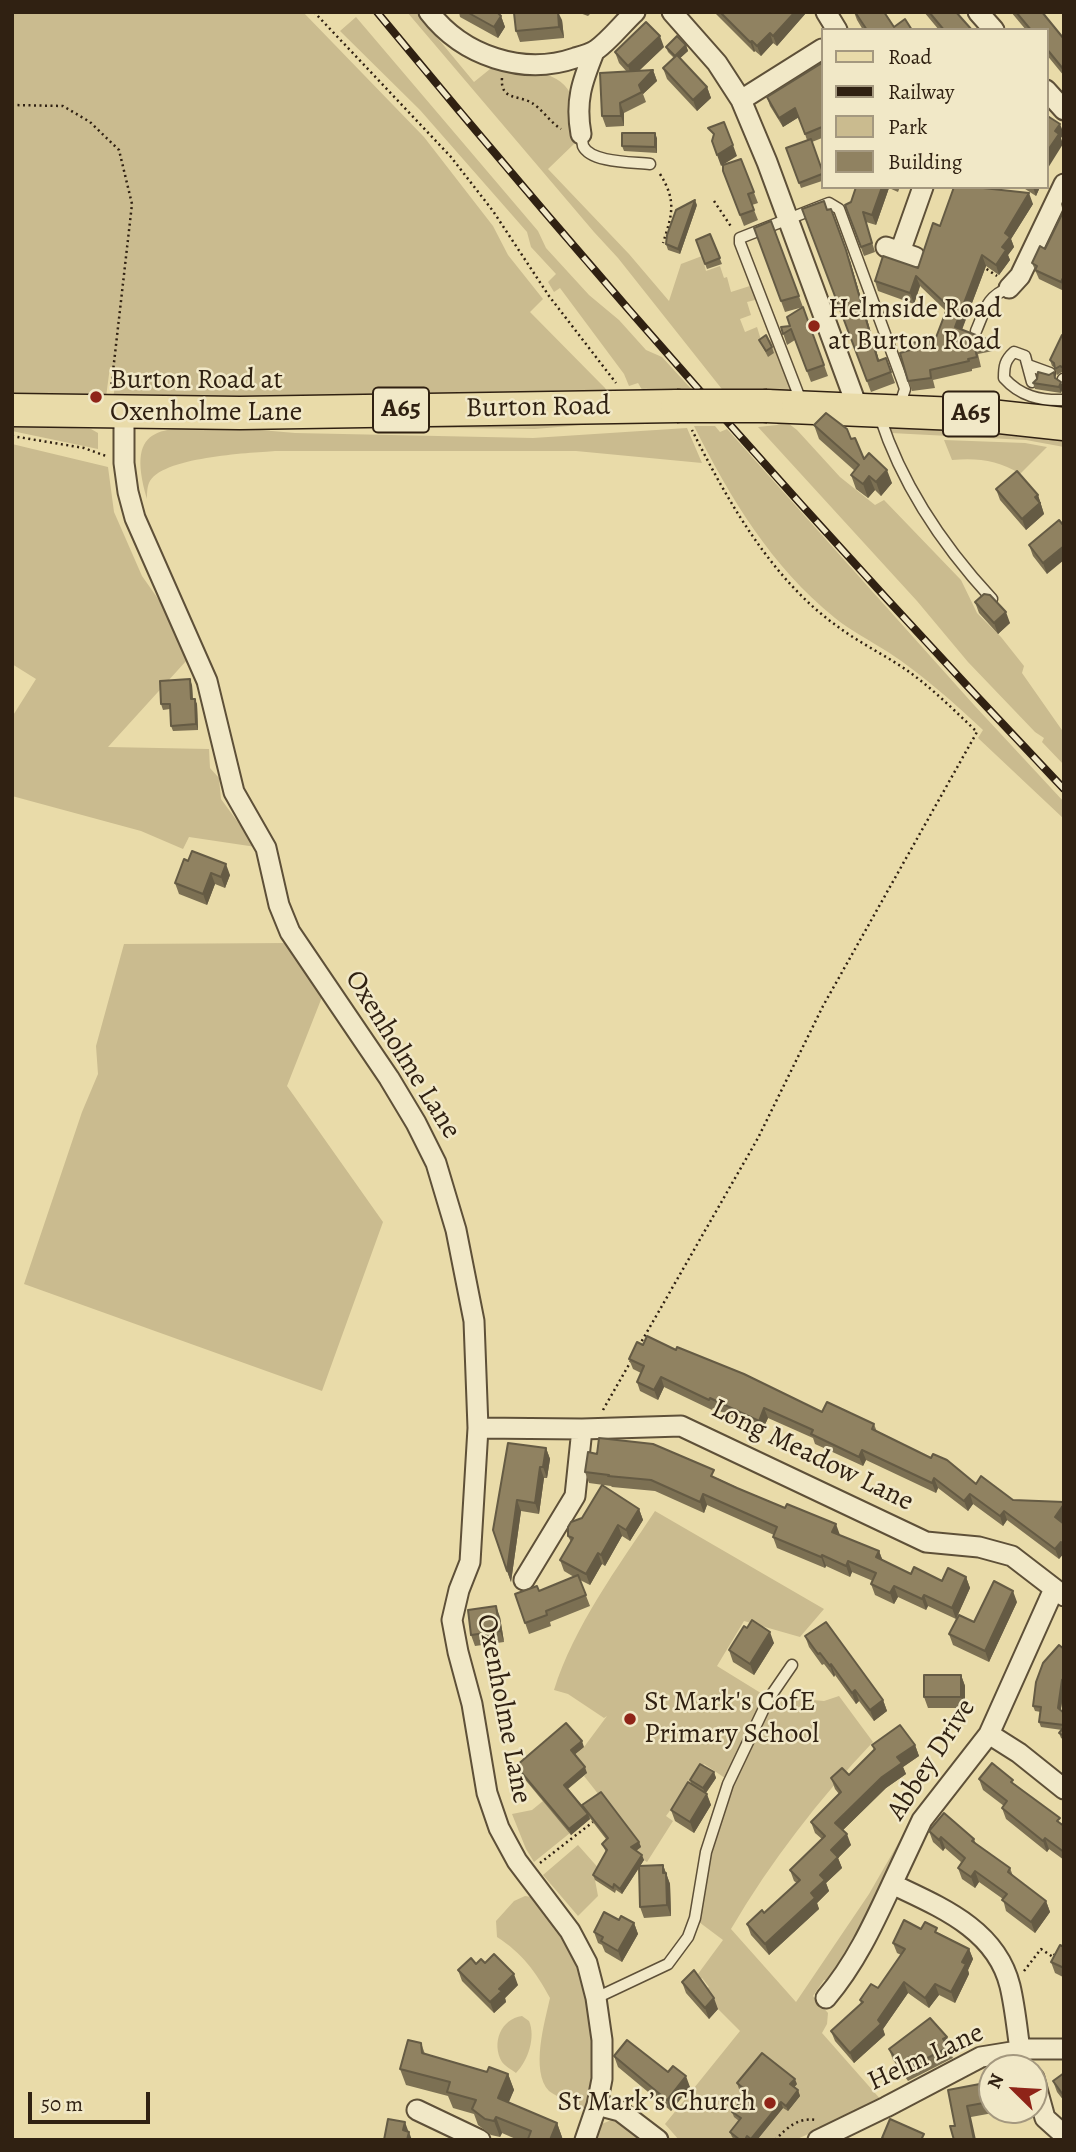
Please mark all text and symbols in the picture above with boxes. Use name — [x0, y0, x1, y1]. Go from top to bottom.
legend — [820, 28, 1048, 189]
text: Road — [888, 43, 932, 71]
text: Railway — [888, 78, 954, 106]
text: Park — [888, 113, 927, 141]
text: Building — [888, 148, 962, 176]
place label: Helmside Road at Burton Road — [828, 293, 1002, 359]
marker: Helmside Road at Burton Road — [806, 318, 822, 334]
place label: Burton Road at Oxenholme Lane — [110, 364, 302, 430]
road number: A65 — [373, 388, 429, 432]
marker: Burton Road at Oxenholme Lane — [88, 389, 104, 405]
street label: Burton Road — [465, 390, 611, 426]
road number: A65 — [943, 392, 999, 436]
street label: Oxenholme Lane — [337, 965, 467, 1145]
street label: Long Meadow Lane — [705, 1393, 919, 1519]
street label: Oxenholme Lane — [468, 1611, 538, 1807]
place label: St Mark's CofE Primary School — [644, 1686, 819, 1752]
street label: Abbey Drive — [880, 1693, 984, 1827]
marker: St Mark's CofE Primary School — [622, 1711, 638, 1727]
street label: Helm Lane — [863, 2017, 989, 2099]
north arrow — [978, 2054, 1048, 2124]
text: N — [981, 2070, 1010, 2093]
scale bar — [32, 2078, 154, 2122]
place label: St Mark’s Church — [558, 2086, 756, 2120]
text: 50 m — [41, 2090, 83, 2118]
marker: St Mark’s Church — [762, 2095, 778, 2111]

